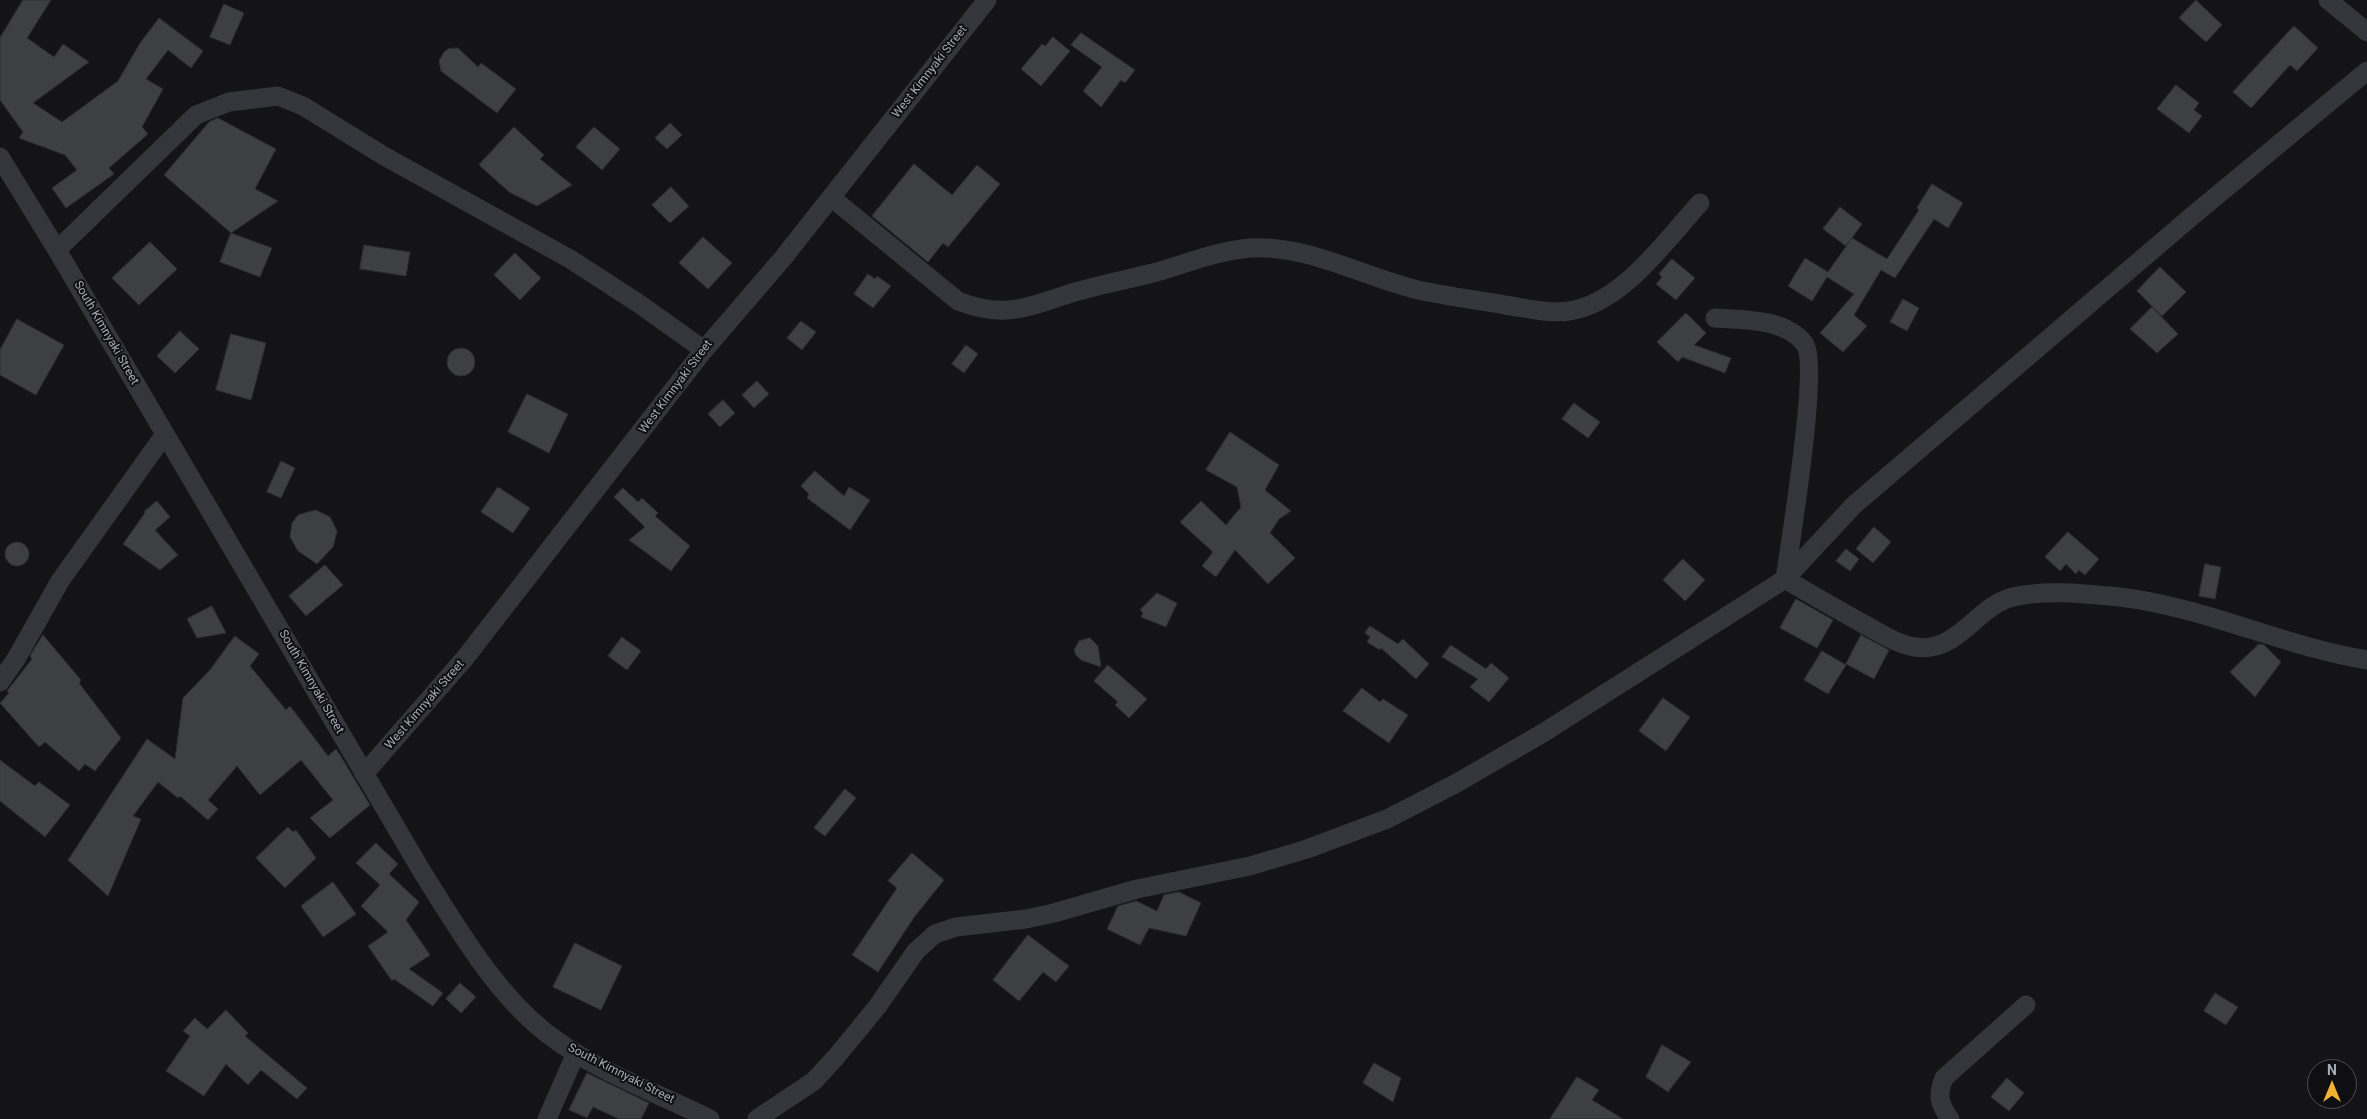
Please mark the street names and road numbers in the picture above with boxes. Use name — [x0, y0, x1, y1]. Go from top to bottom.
street label: West Kimnyaki Street — [889, 23, 971, 121]
street label: South Kimnyaki Street — [70, 279, 142, 387]
street label: West Kimnyaki Street — [636, 337, 716, 437]
street label: South Kimnyaki Street — [275, 628, 347, 736]
street label: West Kimnyaki Street — [382, 658, 468, 752]
street label: South Kimnyaki Street — [565, 1041, 677, 1107]

